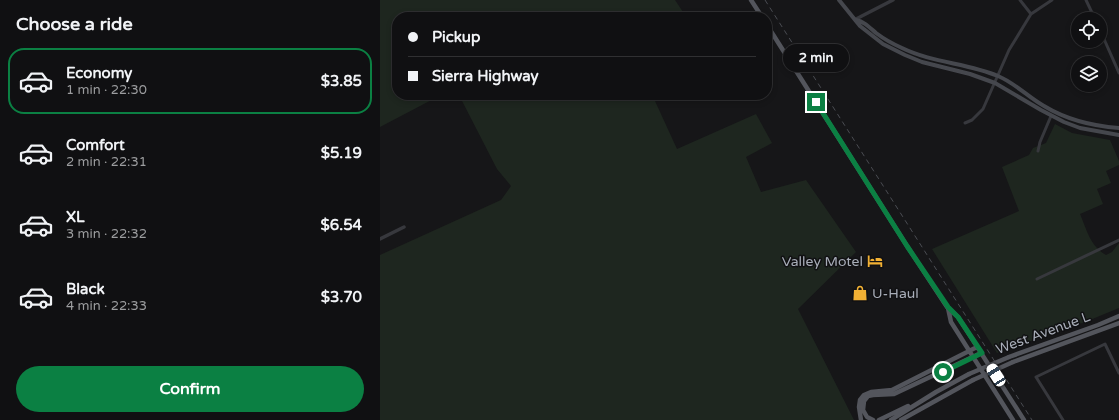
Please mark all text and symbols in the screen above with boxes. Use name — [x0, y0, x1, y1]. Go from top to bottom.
map controls — [1071, 12, 1107, 92]
button: locate — [1071, 12, 1107, 48]
text: Choose a ride — [16, 13, 133, 35]
text: Pickup — [432, 28, 480, 46]
callout: 2 min — [783, 44, 849, 72]
text: 2 min — [799, 50, 833, 66]
button: layers — [1071, 56, 1107, 92]
icon: car — [18, 63, 54, 99]
text: Economy — [66, 64, 132, 82]
text: Sierra Highway — [432, 67, 539, 85]
text: $3.85 — [321, 72, 362, 90]
text: 1 min · 22:30 — [66, 82, 147, 98]
route end — [807, 93, 825, 111]
icon: car — [18, 135, 54, 171]
text: Comfort — [66, 136, 125, 154]
text: $5.19 — [321, 144, 362, 162]
text: 2 min · 22:31 — [66, 154, 147, 170]
icon: car — [18, 207, 54, 243]
text: XL — [66, 208, 85, 226]
text: $6.54 — [321, 216, 362, 234]
text: 3 min · 22:32 — [66, 226, 147, 242]
hotel icon: Valley Motel — [866, 252, 884, 270]
place label: Valley Motel — [782, 253, 863, 270]
icon: car — [18, 279, 54, 315]
text: Black — [66, 280, 105, 298]
shop icon: U-Haul — [851, 284, 869, 302]
place label: U-Haul — [872, 285, 919, 302]
text: $3.70 — [321, 288, 362, 306]
text: 4 min · 22:33 — [66, 298, 147, 314]
street label: West Avenue L — [994, 308, 1092, 358]
car — [985, 362, 1007, 388]
route start — [934, 363, 952, 381]
button: Confirm — [16, 366, 364, 412]

